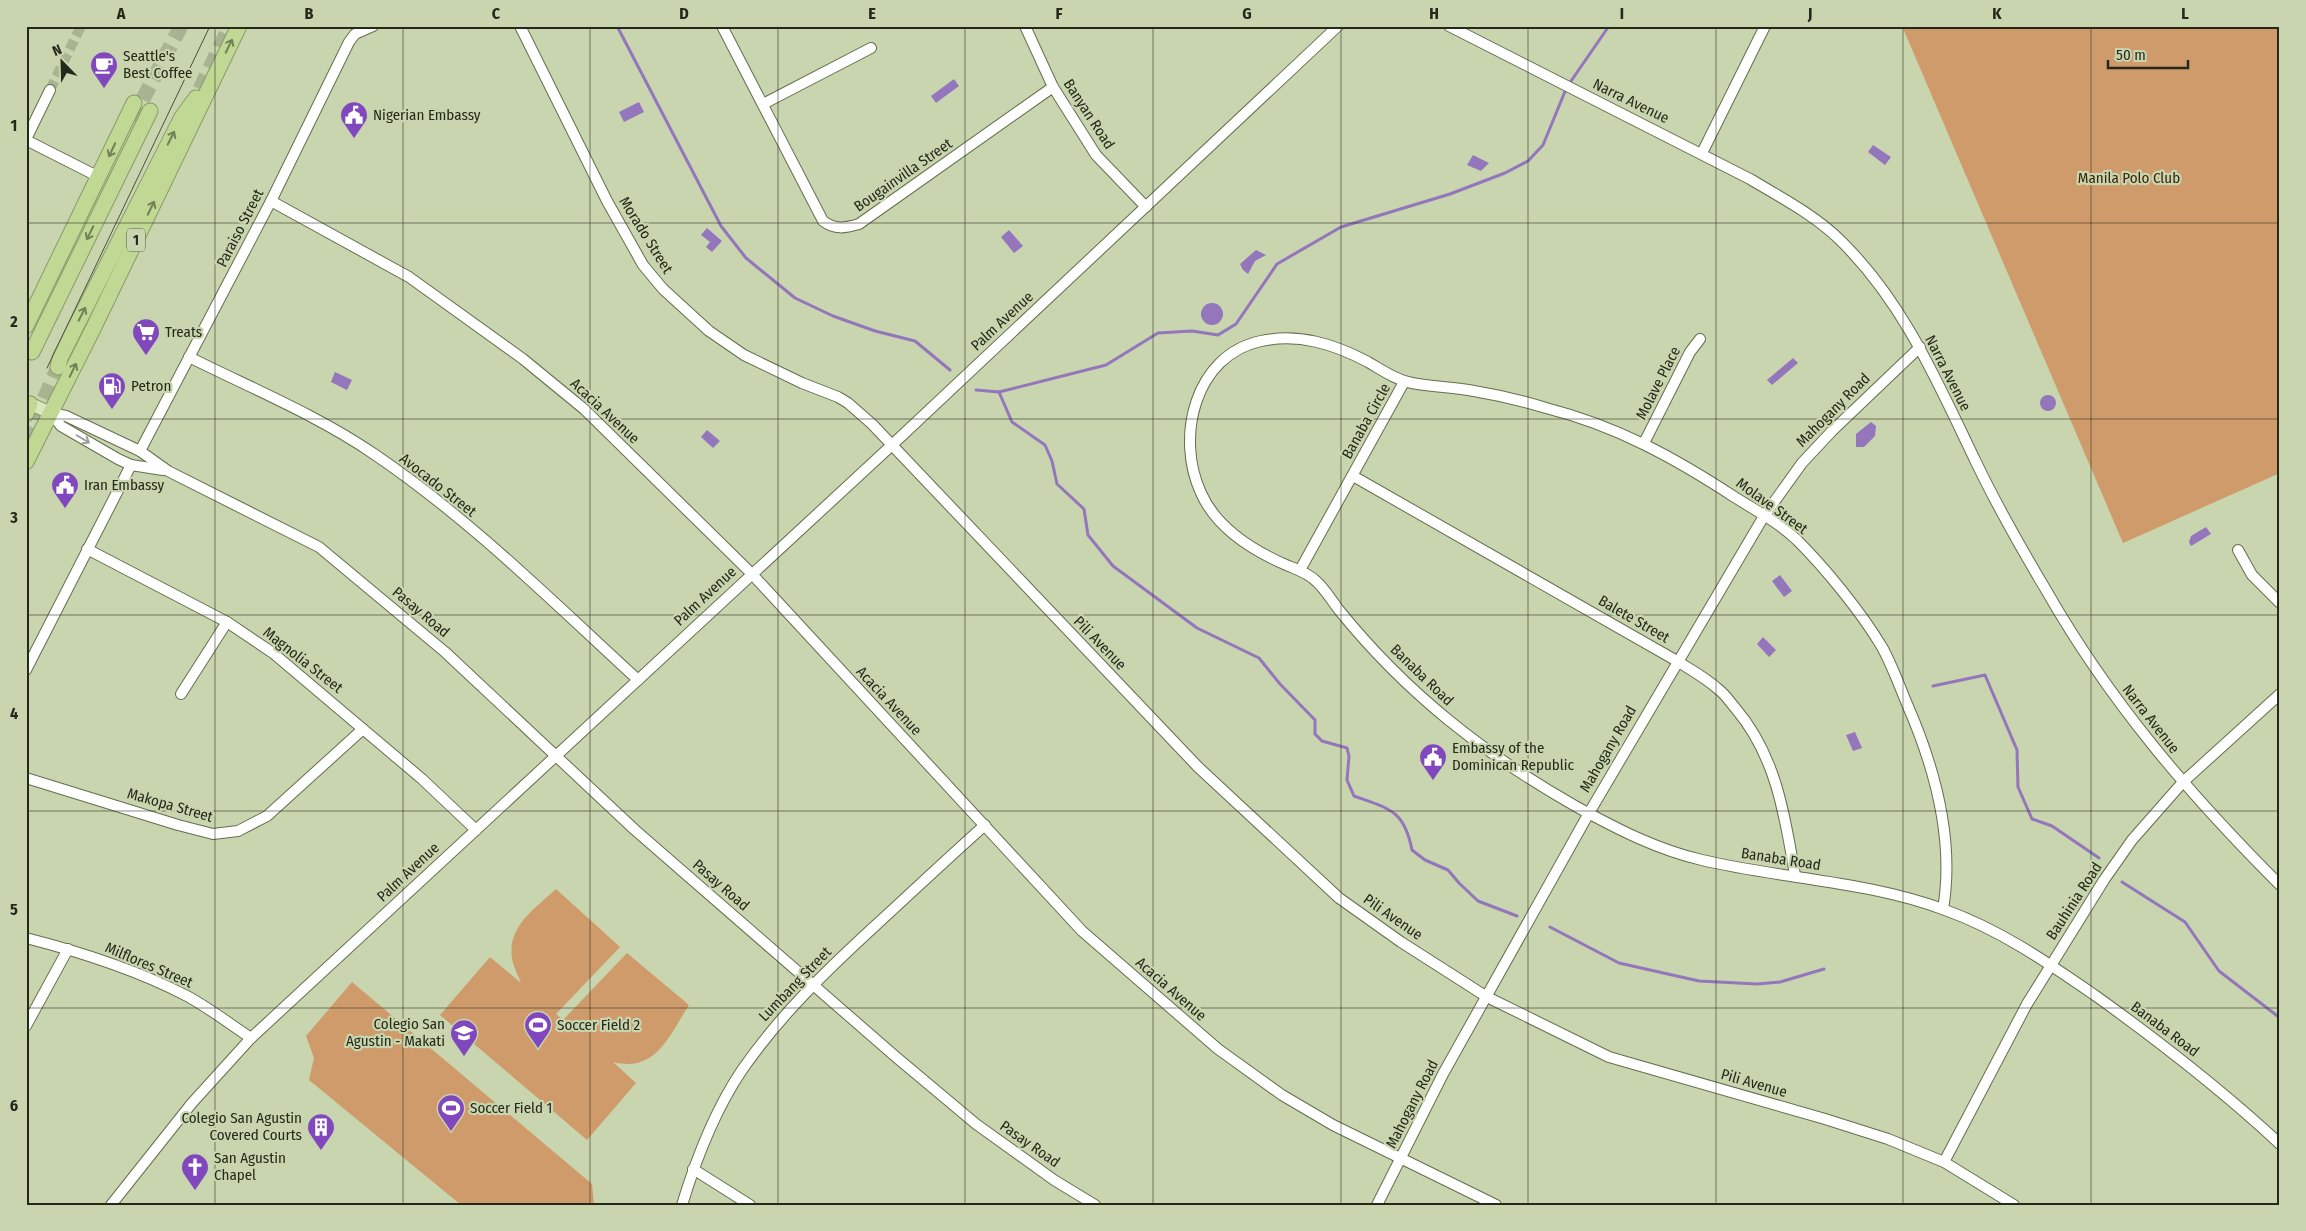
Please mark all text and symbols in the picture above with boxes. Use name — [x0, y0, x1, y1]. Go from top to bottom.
text: A — [116, 4, 126, 23]
text: B — [305, 4, 314, 23]
text: C — [492, 4, 501, 23]
text: D — [679, 4, 689, 23]
text: E — [868, 4, 876, 23]
text: F — [1055, 4, 1063, 23]
text: G — [1242, 4, 1252, 23]
text: H — [1429, 4, 1439, 23]
text: I — [1620, 4, 1624, 23]
text: J — [1807, 4, 1812, 23]
text: K — [1992, 4, 2002, 23]
text: L — [2181, 4, 2189, 23]
north arrow — [38, 38, 88, 88]
scale bar — [2108, 38, 2188, 70]
one-way arrow — [225, 39, 234, 54]
text: N — [50, 41, 64, 60]
text: 50 m — [2116, 46, 2146, 64]
place label: Seattle's Best Coffee — [123, 47, 193, 82]
cafe icon: Seattle's Best Coffee — [89, 50, 119, 89]
street label: Narra Avenue — [1590, 75, 1672, 127]
street label: Banyan Road — [1060, 76, 1118, 152]
public building icon: Nigerian Embassy — [339, 100, 369, 139]
place label: Nigerian Embassy — [373, 106, 481, 124]
text: 1 — [11, 116, 17, 135]
one-way arrow — [167, 131, 176, 146]
street label: Bougainvilla Street — [850, 134, 956, 216]
one-way arrow — [106, 142, 116, 157]
park label: Manila Polo Club — [2078, 169, 2180, 187]
street label: Paraiso Street — [213, 186, 267, 270]
street label: Morado Street — [615, 193, 677, 277]
one-way arrow — [147, 201, 156, 216]
one-way arrow — [85, 225, 94, 240]
road number: 1 — [127, 228, 145, 252]
street label: Palm Avenue — [967, 288, 1037, 354]
one-way arrow — [77, 307, 87, 322]
text: 2 — [9, 312, 18, 331]
supermarket icon: Treats — [131, 317, 161, 356]
place label: Treats — [165, 323, 202, 341]
street label: Narra Avenue — [1921, 332, 1975, 414]
street label: Molave Place — [1632, 343, 1684, 423]
one-way arrow — [69, 363, 78, 378]
street label: Mahogany Road — [1792, 369, 1874, 451]
fuel station icon: Petron — [97, 371, 127, 410]
street label: Acacia Avenue — [567, 375, 643, 447]
place label: Petron — [131, 377, 171, 395]
street label: Banaba Circle — [1338, 380, 1394, 462]
one-way arrow — [75, 434, 89, 444]
street label: Avocado Street — [396, 449, 480, 521]
public building icon: Iran Embassy — [50, 470, 80, 509]
street label: Molave Street — [1733, 474, 1811, 538]
place label: Iran Embassy — [84, 476, 164, 494]
text: 3 — [9, 508, 18, 527]
street label: Palm Avenue — [670, 563, 740, 629]
street label: Pasay Road — [389, 583, 453, 641]
street label: Balete Street — [1595, 591, 1673, 647]
street label: Pili Avenue — [1070, 612, 1130, 674]
street label: Magnolia Street — [260, 623, 347, 697]
street label: Banaba Road — [1387, 641, 1457, 709]
street label: Acacia Avenue — [853, 663, 925, 739]
street label: Narra Avenue — [2119, 681, 2183, 757]
street label: Mahogany Road — [1576, 702, 1640, 796]
text: 4 — [10, 704, 18, 723]
place label: Embassy of the Dominican Republic — [1452, 739, 1575, 774]
public building icon: Embassy of the Dominican Republic — [1418, 742, 1448, 781]
street label: Makopa Street — [125, 784, 215, 826]
street label: Palm Avenue — [373, 839, 443, 905]
street label: Banaba Road — [1740, 844, 1822, 874]
street label: Pasay Road — [689, 856, 753, 914]
street label: Bauhinia Road — [2042, 859, 2106, 943]
street label: Pili Avenue — [1360, 890, 1426, 944]
text: 5 — [10, 900, 18, 919]
street label: Milflores Street — [102, 938, 196, 992]
street label: Lumbang Street — [755, 943, 835, 1025]
street label: Acacia Avenue — [1132, 953, 1210, 1025]
street label: Banaba Road — [2127, 998, 2203, 1060]
sports icon: Soccer Field 2 — [523, 1010, 553, 1049]
place label: Colegio San Agustin - Makati — [346, 1015, 445, 1050]
place label: Soccer Field 2 — [557, 1016, 641, 1034]
school or university icon: Colegio San Agustin - Makati — [449, 1018, 479, 1057]
street label: Mahogany Road — [1382, 1057, 1442, 1151]
street label: Pili Avenue — [1719, 1065, 1789, 1101]
sports icon: Soccer Field 1 — [436, 1093, 466, 1132]
text: 6 — [10, 1096, 18, 1115]
place label: Soccer Field 1 — [470, 1099, 552, 1117]
place label: Colegio San Agustin Covered Courts — [181, 1109, 302, 1144]
building icon: Colegio San Agustin Covered Courts — [306, 1112, 336, 1151]
street label: Pasay Road — [997, 1117, 1063, 1171]
place label: San Agustin Chapel — [214, 1149, 286, 1184]
church icon: San Agustin Chapel — [180, 1152, 210, 1191]

